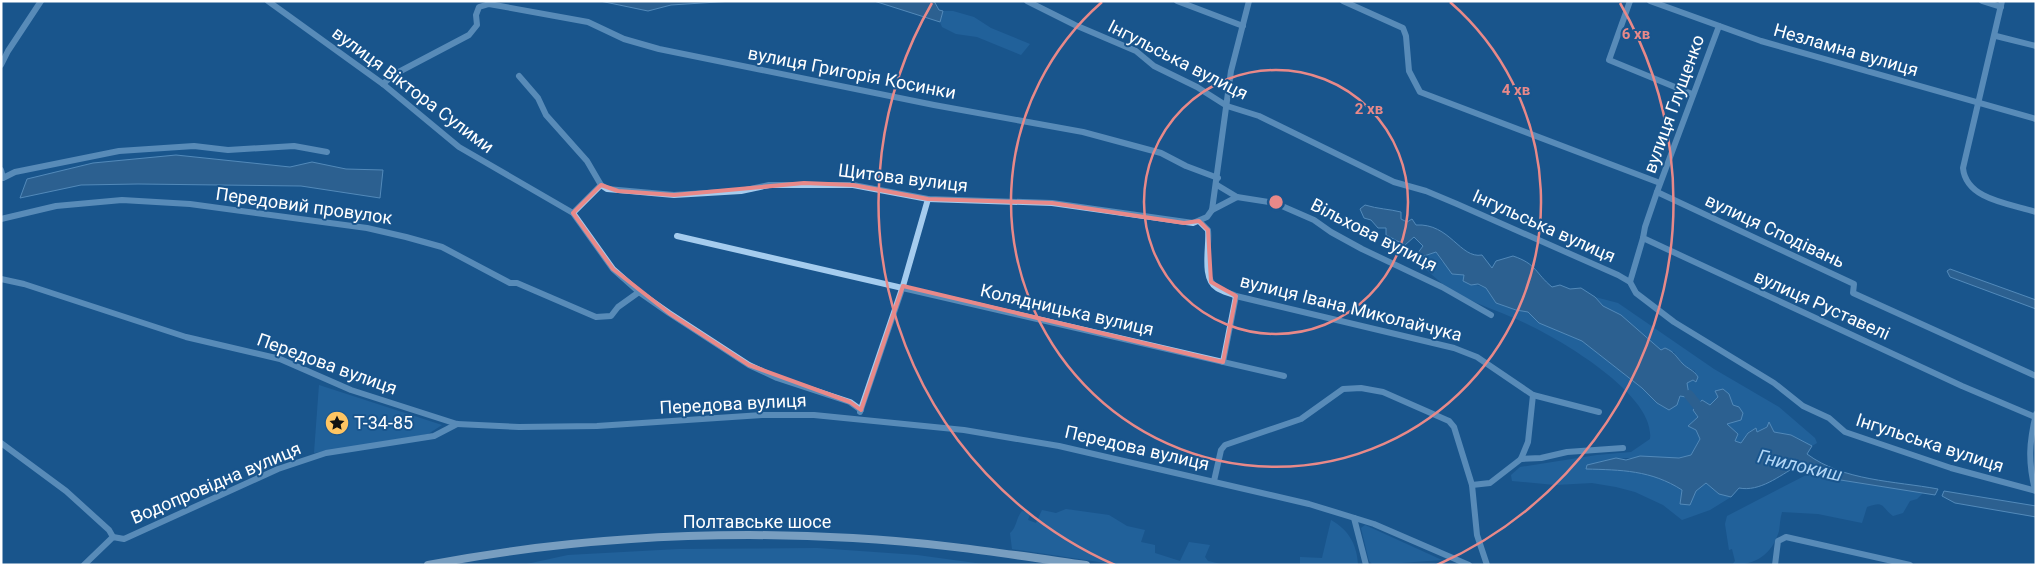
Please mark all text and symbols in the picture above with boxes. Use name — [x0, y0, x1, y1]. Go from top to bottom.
street label: Інгульська вулиця — [1105, 15, 1252, 104]
street label: Незламна вулиця — [1771, 19, 1921, 80]
street label: вулиця Віктора Сулими — [328, 22, 498, 157]
text: 6 хв — [1622, 25, 1650, 43]
street label: вулиця Глущенко — [1639, 32, 1708, 176]
street label: вулиця Григорія Косинки — [746, 42, 958, 103]
text: 4 хв — [1502, 81, 1530, 99]
text: 2 хв — [1355, 100, 1383, 118]
street label: Щитова вулиця — [837, 159, 969, 196]
street label: Передовий провулок — [214, 183, 394, 228]
street label: Інгульська вулиця — [1470, 185, 1619, 266]
street label: вулиця Сподівань — [1702, 189, 1848, 272]
centre of rings — [1267, 193, 1285, 211]
street label: Вільхова вулиця — [1308, 194, 1441, 275]
street label: вулиця Руставелі — [1751, 265, 1893, 344]
street label: вулиця Івана Миколайчука — [1238, 270, 1464, 345]
street label: Колядницька вулиця — [978, 279, 1156, 340]
street label: Передова вулиця — [254, 328, 400, 399]
street label: Передова вулиця — [659, 389, 807, 418]
street label: Інгульська вулиця — [1854, 409, 2007, 476]
place icon: Т-34-85 — [324, 410, 350, 436]
place label: Т-34-85 — [354, 412, 413, 433]
street label: Передова вулиця — [1063, 421, 1211, 474]
street label: Водопровідна вулиця — [128, 437, 304, 528]
water label: Гнилокиш — [1755, 445, 1845, 486]
street label: Полтавське шосе — [683, 511, 831, 532]

